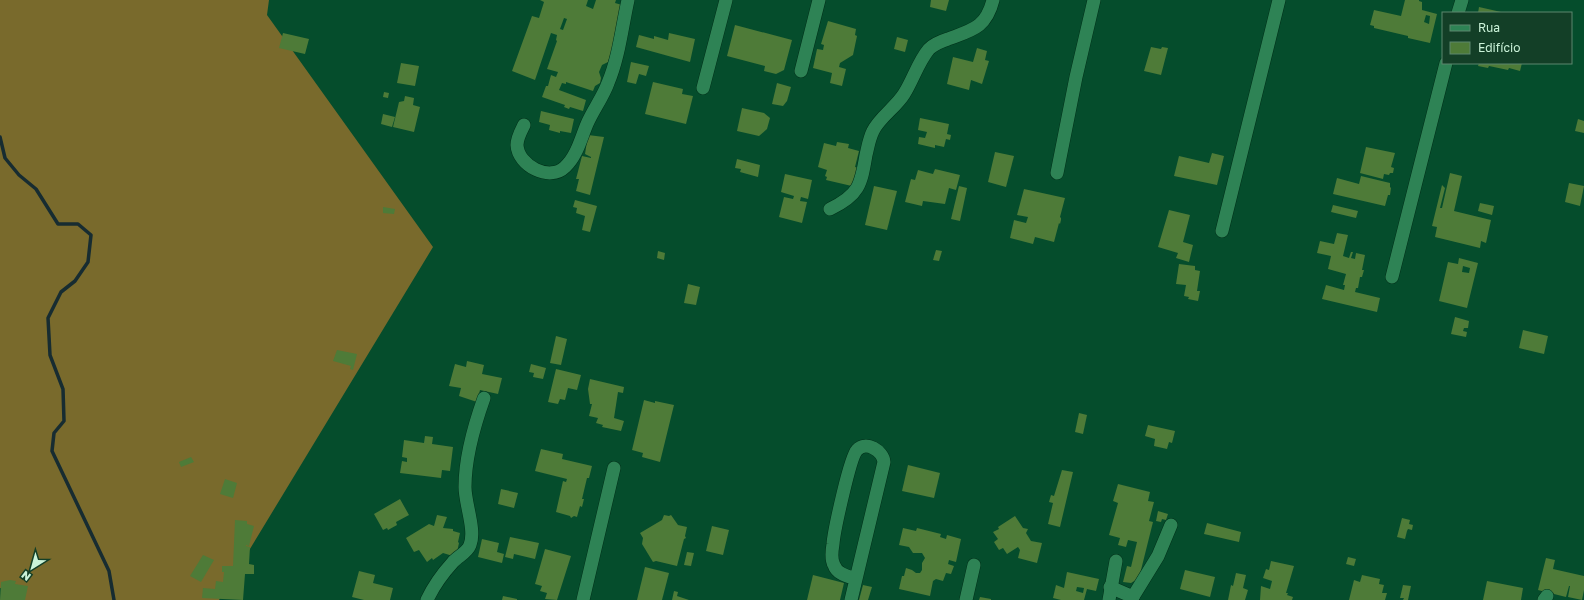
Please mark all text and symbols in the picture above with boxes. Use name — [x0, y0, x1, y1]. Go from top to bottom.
legend — [1442, 12, 1572, 64]
text: Rua — [1478, 20, 1500, 35]
text: Edifício — [1478, 40, 1520, 55]
north arrow — [12, 548, 52, 588]
text: N — [18, 569, 33, 584]

